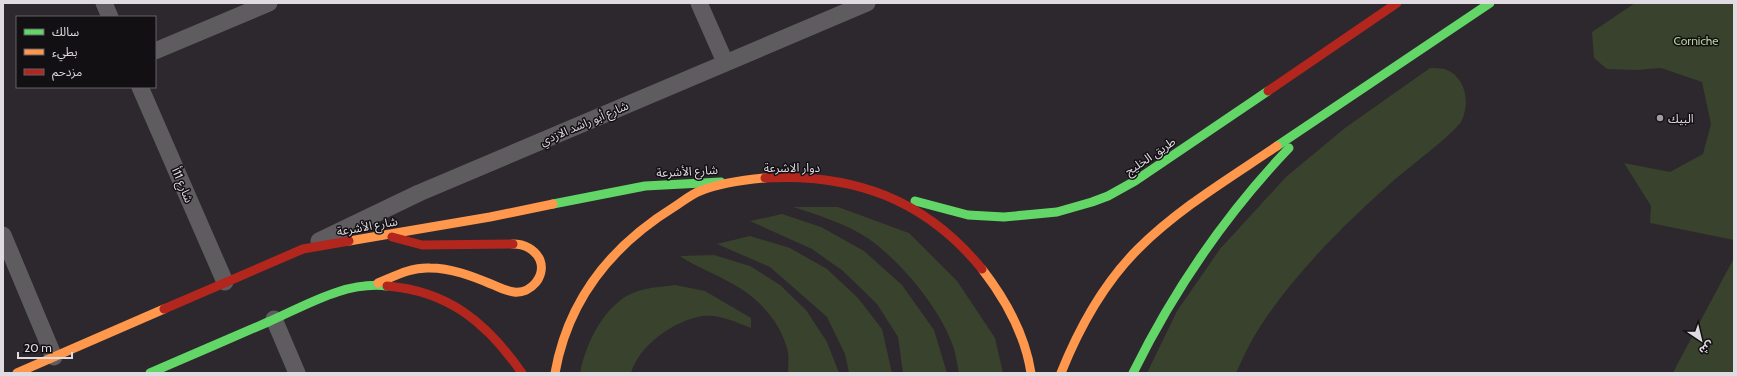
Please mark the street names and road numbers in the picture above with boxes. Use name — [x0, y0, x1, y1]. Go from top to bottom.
street label: شارع أبو راشد الازدي — [537, 98, 632, 151]
street label: طريق الخليج — [1122, 134, 1179, 180]
street label: دوار الاشرعة — [764, 160, 821, 175]
street label: شارع الأشرعة — [656, 162, 718, 182]
street label: شارع 11أ — [167, 165, 197, 206]
street label: شارع الأشرعة — [335, 213, 399, 241]

